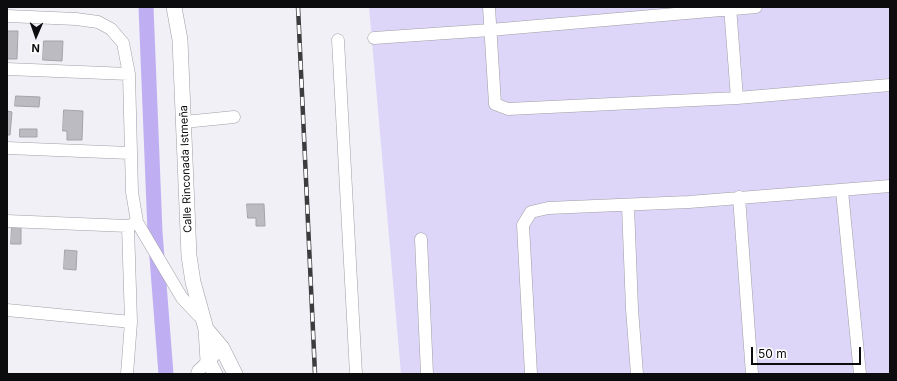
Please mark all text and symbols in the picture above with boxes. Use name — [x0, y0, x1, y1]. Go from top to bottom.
north arrow — [16, 16, 56, 56]
text: N — [31, 41, 40, 55]
street label: Calle Rinconada Istmeña — [177, 105, 195, 233]
scale bar — [753, 339, 863, 365]
text: 50 m — [758, 346, 787, 361]

